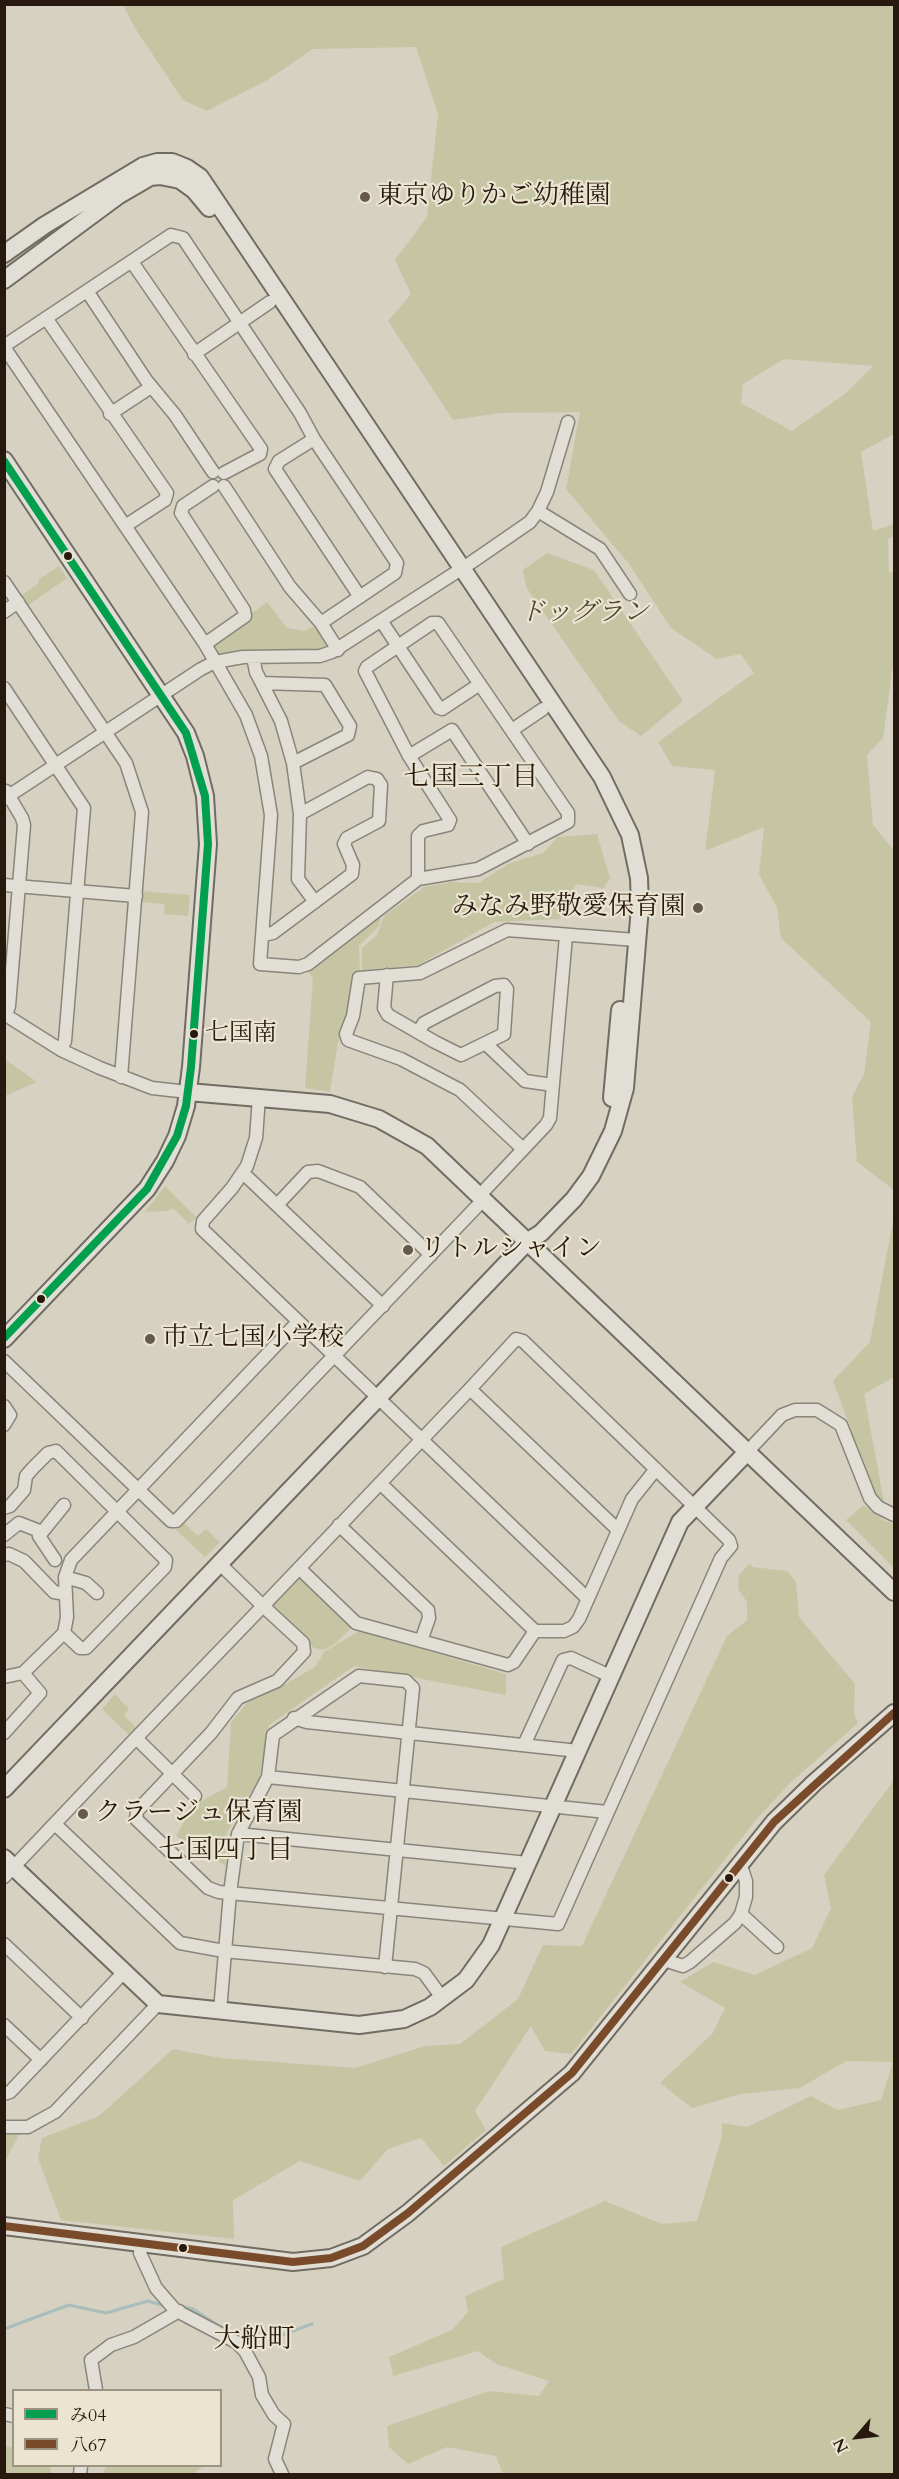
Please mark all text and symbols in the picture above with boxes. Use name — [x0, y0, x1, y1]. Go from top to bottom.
place label: 東京ゆりかご幼稚園 — [377, 181, 611, 213]
marker: 東京ゆりかご幼稚園 — [358, 190, 372, 204]
unlabelled marker — [62, 550, 74, 562]
park label: ドッグラン — [519, 598, 649, 630]
district label: 七国三丁目 — [404, 763, 538, 795]
place label: みなみ野敬愛保育園 — [452, 892, 686, 924]
marker: みなみ野敬愛保育園 — [691, 901, 705, 915]
place label: 七国南 — [205, 1020, 277, 1048]
marker: 七国南 — [188, 1028, 200, 1040]
place label: リトルシャイン — [420, 1234, 602, 1266]
marker: リトルシャイン — [401, 1243, 415, 1257]
unlabelled marker — [35, 1293, 47, 1305]
place label: 市立七国小学校 — [162, 1323, 344, 1355]
marker: 市立七国小学校 — [143, 1332, 157, 1346]
place label: クラージュ保育園 — [95, 1798, 303, 1830]
marker: クラージュ保育園 — [76, 1807, 90, 1821]
district label: 七国四丁目 — [159, 1836, 293, 1868]
unlabelled marker — [723, 1872, 735, 1884]
unlabelled marker — [177, 2242, 189, 2254]
district label: 大船町 — [214, 2325, 294, 2357]
legend — [12, 2389, 222, 2467]
text: み04 — [70, 2403, 106, 2428]
north arrow — [827, 2407, 887, 2467]
text: 八67 — [70, 2433, 106, 2458]
text: N — [828, 2434, 854, 2457]

